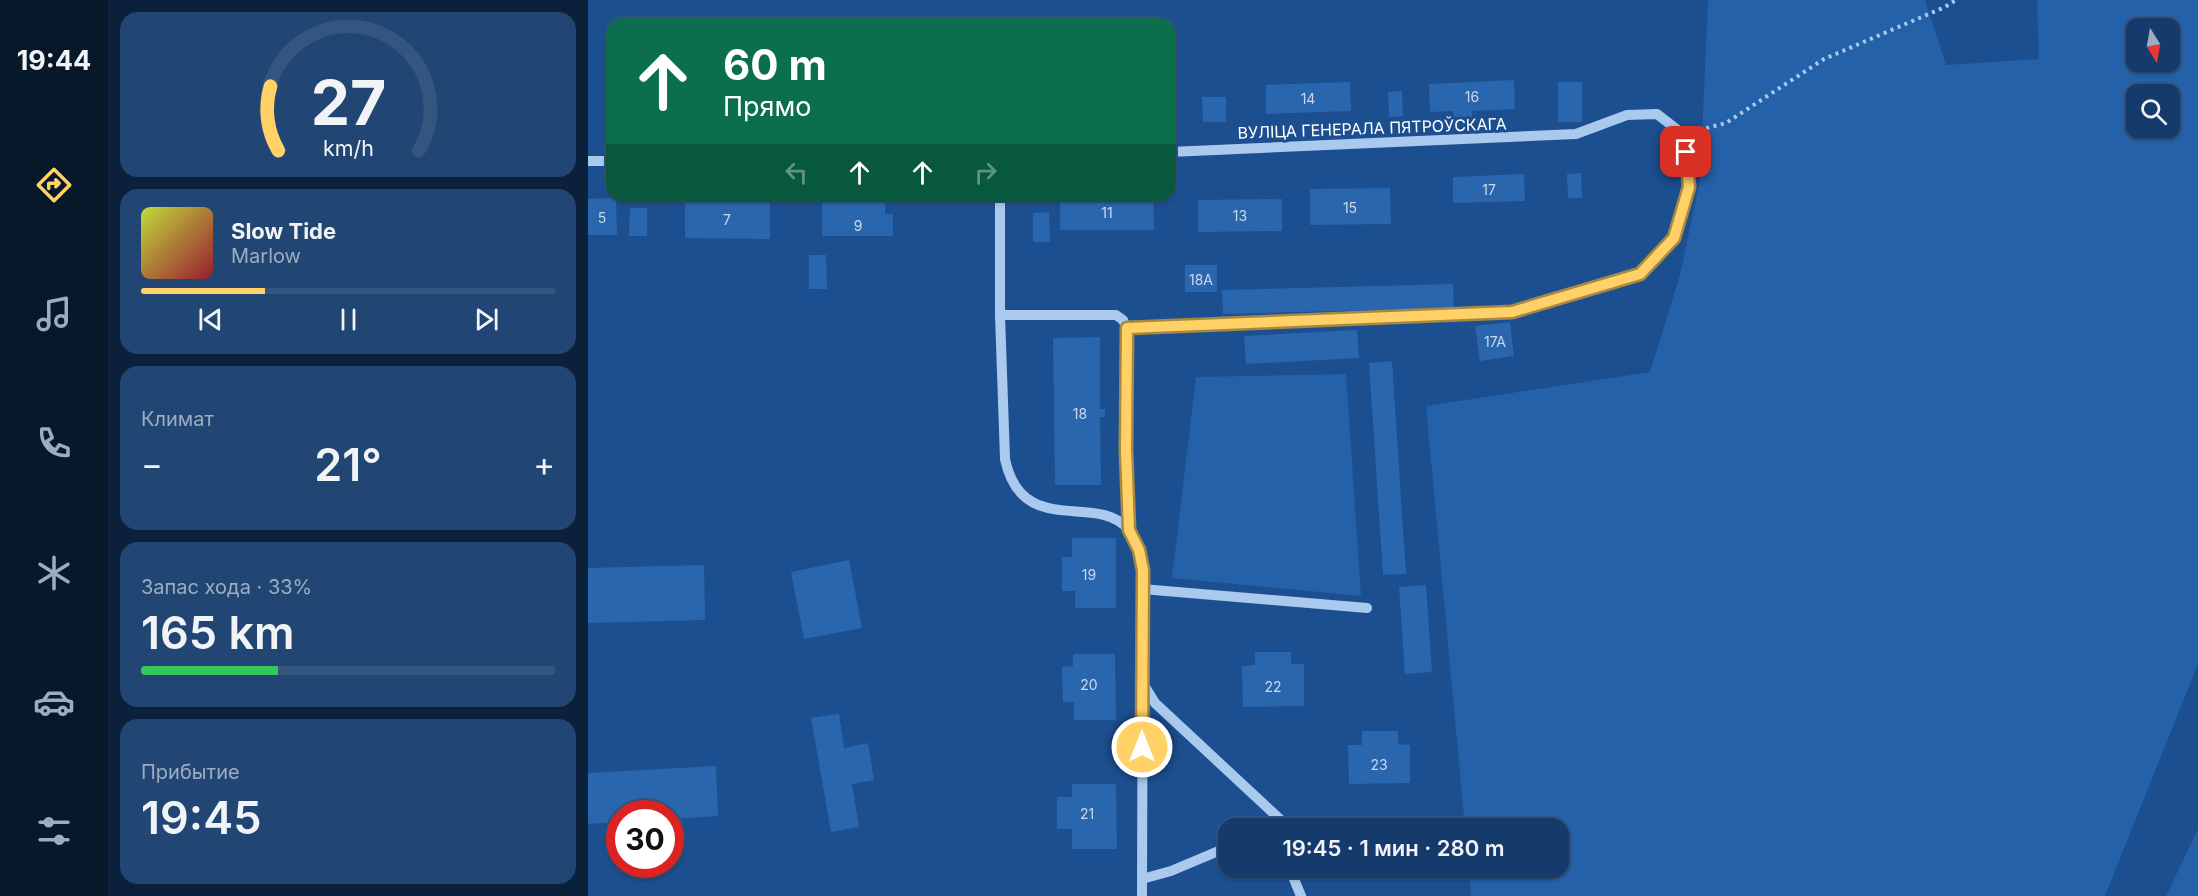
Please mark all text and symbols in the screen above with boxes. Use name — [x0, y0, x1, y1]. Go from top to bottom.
north arrow — [2126, 18, 2180, 72]
map controls — [2126, 18, 2180, 138]
text: 60 m — [723, 39, 827, 90]
icon: ahead — [624, 42, 702, 120]
text: 19:44 — [17, 44, 91, 77]
text: 27 — [310, 66, 386, 141]
button: search — [2126, 84, 2180, 138]
house number: 16 — [1465, 88, 1479, 105]
text: Прямо — [723, 90, 812, 123]
house number: 14 — [1301, 90, 1315, 107]
street label: ВУЛІЦА ГЕНЕРАЛА ПЯТРОЎСКАГА — [1237, 113, 1507, 143]
pin — [1660, 126, 1711, 177]
icon: arrive — [1669, 135, 1702, 168]
text: km/h — [323, 136, 373, 162]
icon: left — [780, 156, 813, 189]
icon: ahead — [843, 156, 876, 189]
icon: ahead — [906, 156, 939, 189]
icon: right — [969, 156, 1002, 189]
icon: directions — [33, 164, 75, 206]
house number: 17 — [1482, 181, 1496, 198]
house number: 15 — [1343, 199, 1357, 216]
house number: 11 — [1101, 204, 1113, 221]
house number: 13 — [1233, 207, 1247, 224]
house number: 5 — [598, 209, 606, 226]
house number: 7 — [723, 211, 731, 228]
house number: 9 — [854, 217, 862, 234]
text: Slow Tide — [231, 218, 336, 244]
text: Marlow — [231, 244, 301, 268]
house number: 18А — [1189, 271, 1213, 288]
icon: music — [33, 293, 75, 335]
icon: previous — [194, 303, 227, 336]
icon: pause — [332, 303, 365, 336]
icon: next — [470, 303, 503, 336]
house number: 17А — [1484, 333, 1506, 350]
house number: 18 — [1073, 405, 1087, 422]
text: Климат — [141, 407, 214, 431]
icon: phone — [33, 422, 75, 464]
text: 21° — [314, 437, 382, 492]
text: − — [141, 444, 163, 484]
text: + — [533, 444, 555, 484]
icon: climate — [33, 552, 75, 594]
house number: 19 — [1082, 566, 1096, 583]
text: Запас хода · 33% — [141, 575, 312, 599]
text: 165 km — [141, 605, 295, 660]
house number: 20 — [1080, 676, 1098, 693]
house number: 22 — [1264, 678, 1282, 695]
icon: car — [33, 681, 75, 723]
position arrow — [1110, 715, 1174, 779]
house number: 23 — [1370, 756, 1388, 773]
text: Прибытие — [141, 760, 240, 784]
text: 19:45 — [141, 790, 261, 845]
speed limit sign: 30 — [606, 800, 684, 878]
house number: 21 — [1080, 805, 1094, 822]
icon: filters — [33, 810, 75, 852]
text: 19:45 · 1 мин · 280 m — [1282, 835, 1505, 861]

